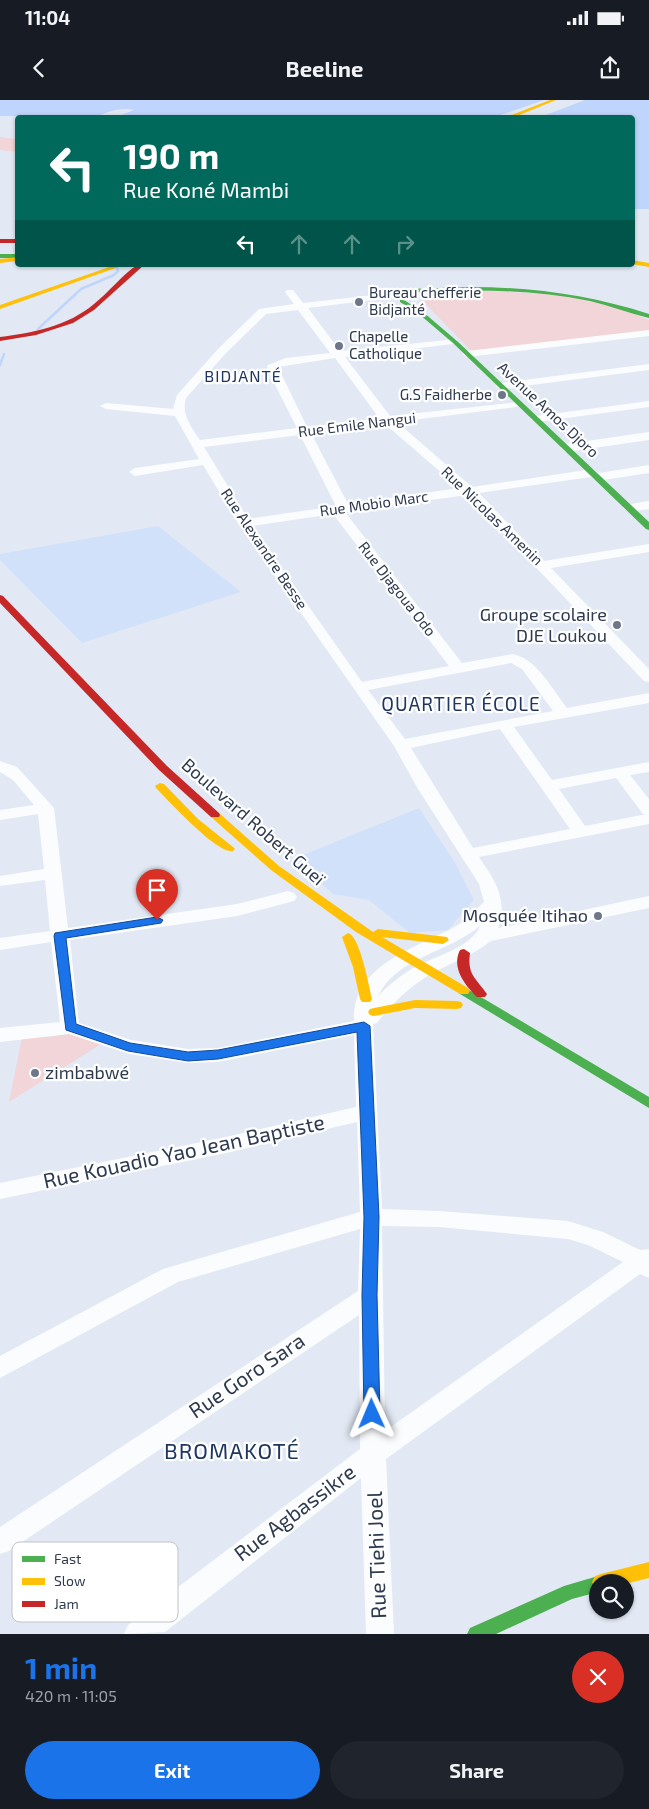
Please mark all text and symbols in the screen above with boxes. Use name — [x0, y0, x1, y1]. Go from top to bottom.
text: 11:04 — [25, 6, 70, 29]
icon: back — [25, 54, 53, 82]
icon: share — [596, 54, 624, 82]
text: Beeline — [286, 55, 363, 81]
text: 190 m — [123, 134, 219, 176]
icon: left — [40, 135, 105, 200]
text: Rue Koné Mambi — [123, 176, 289, 202]
icon: left — [232, 230, 260, 258]
icon: ahead — [285, 230, 313, 258]
icon: ahead — [338, 230, 366, 258]
icon: right — [391, 230, 419, 258]
place label: Bureau chefferie Bidjanté — [369, 283, 481, 319]
marker: Bureau chefferie Bidjanté — [353, 296, 365, 308]
place label: Chapelle Catholique — [349, 327, 422, 362]
marker: Chapelle Catholique — [333, 340, 345, 352]
street label: Avenue Amos Djoro — [494, 358, 603, 462]
district label: BIDJANTÉ — [204, 366, 282, 385]
place label: G.S Faidherbe — [400, 385, 492, 403]
marker: G.S Faidherbe — [496, 389, 508, 401]
street label: Rue Emile Nangui — [297, 408, 417, 440]
street label: Rue Nicolas Amenin — [438, 462, 547, 568]
street label: Rue Alexandre Besse — [218, 485, 312, 612]
street label: Rue Mobio Marc — [318, 486, 429, 520]
street label: Rue Djagoua Odo — [354, 537, 440, 640]
place label: Groupe scolaire DJE Loukou — [480, 603, 607, 646]
marker: Groupe scolaire DJE Loukou — [611, 619, 623, 631]
district label: QUARTIER ÉCOLE — [381, 692, 541, 715]
street label: Boulevard Robert Gueï — [178, 753, 330, 890]
pin — [136, 869, 178, 920]
icon: arrive — [143, 876, 171, 904]
place label: Mosquée Itihao — [462, 904, 588, 926]
marker: Mosquée Itihao — [592, 910, 604, 922]
place label: zimbabwé — [45, 1061, 129, 1083]
marker: zimbabwé — [29, 1067, 41, 1079]
street label: Rue Kouadio Yao Jean Baptiste — [41, 1108, 327, 1193]
street label: Rue Goro Sara — [184, 1327, 309, 1423]
position arrow — [345, 1387, 397, 1439]
district label: BROMAKOTÉ — [164, 1437, 300, 1463]
street label: Rue Agbassikre — [229, 1458, 360, 1566]
street label: Rue Tiehi Joel — [361, 1490, 390, 1619]
legend — [12, 1542, 178, 1622]
text: Fast — [54, 1550, 81, 1567]
text: Slow — [54, 1572, 86, 1589]
map controls — [589, 1574, 634, 1619]
button: search — [589, 1574, 634, 1619]
text: Jam — [54, 1595, 79, 1612]
text: 1 min — [25, 1649, 97, 1685]
button: close — [572, 1651, 624, 1703]
text: 420 m · 11:05 — [25, 1686, 117, 1705]
button: Exit — [25, 1741, 320, 1799]
button: Share — [330, 1741, 624, 1799]

